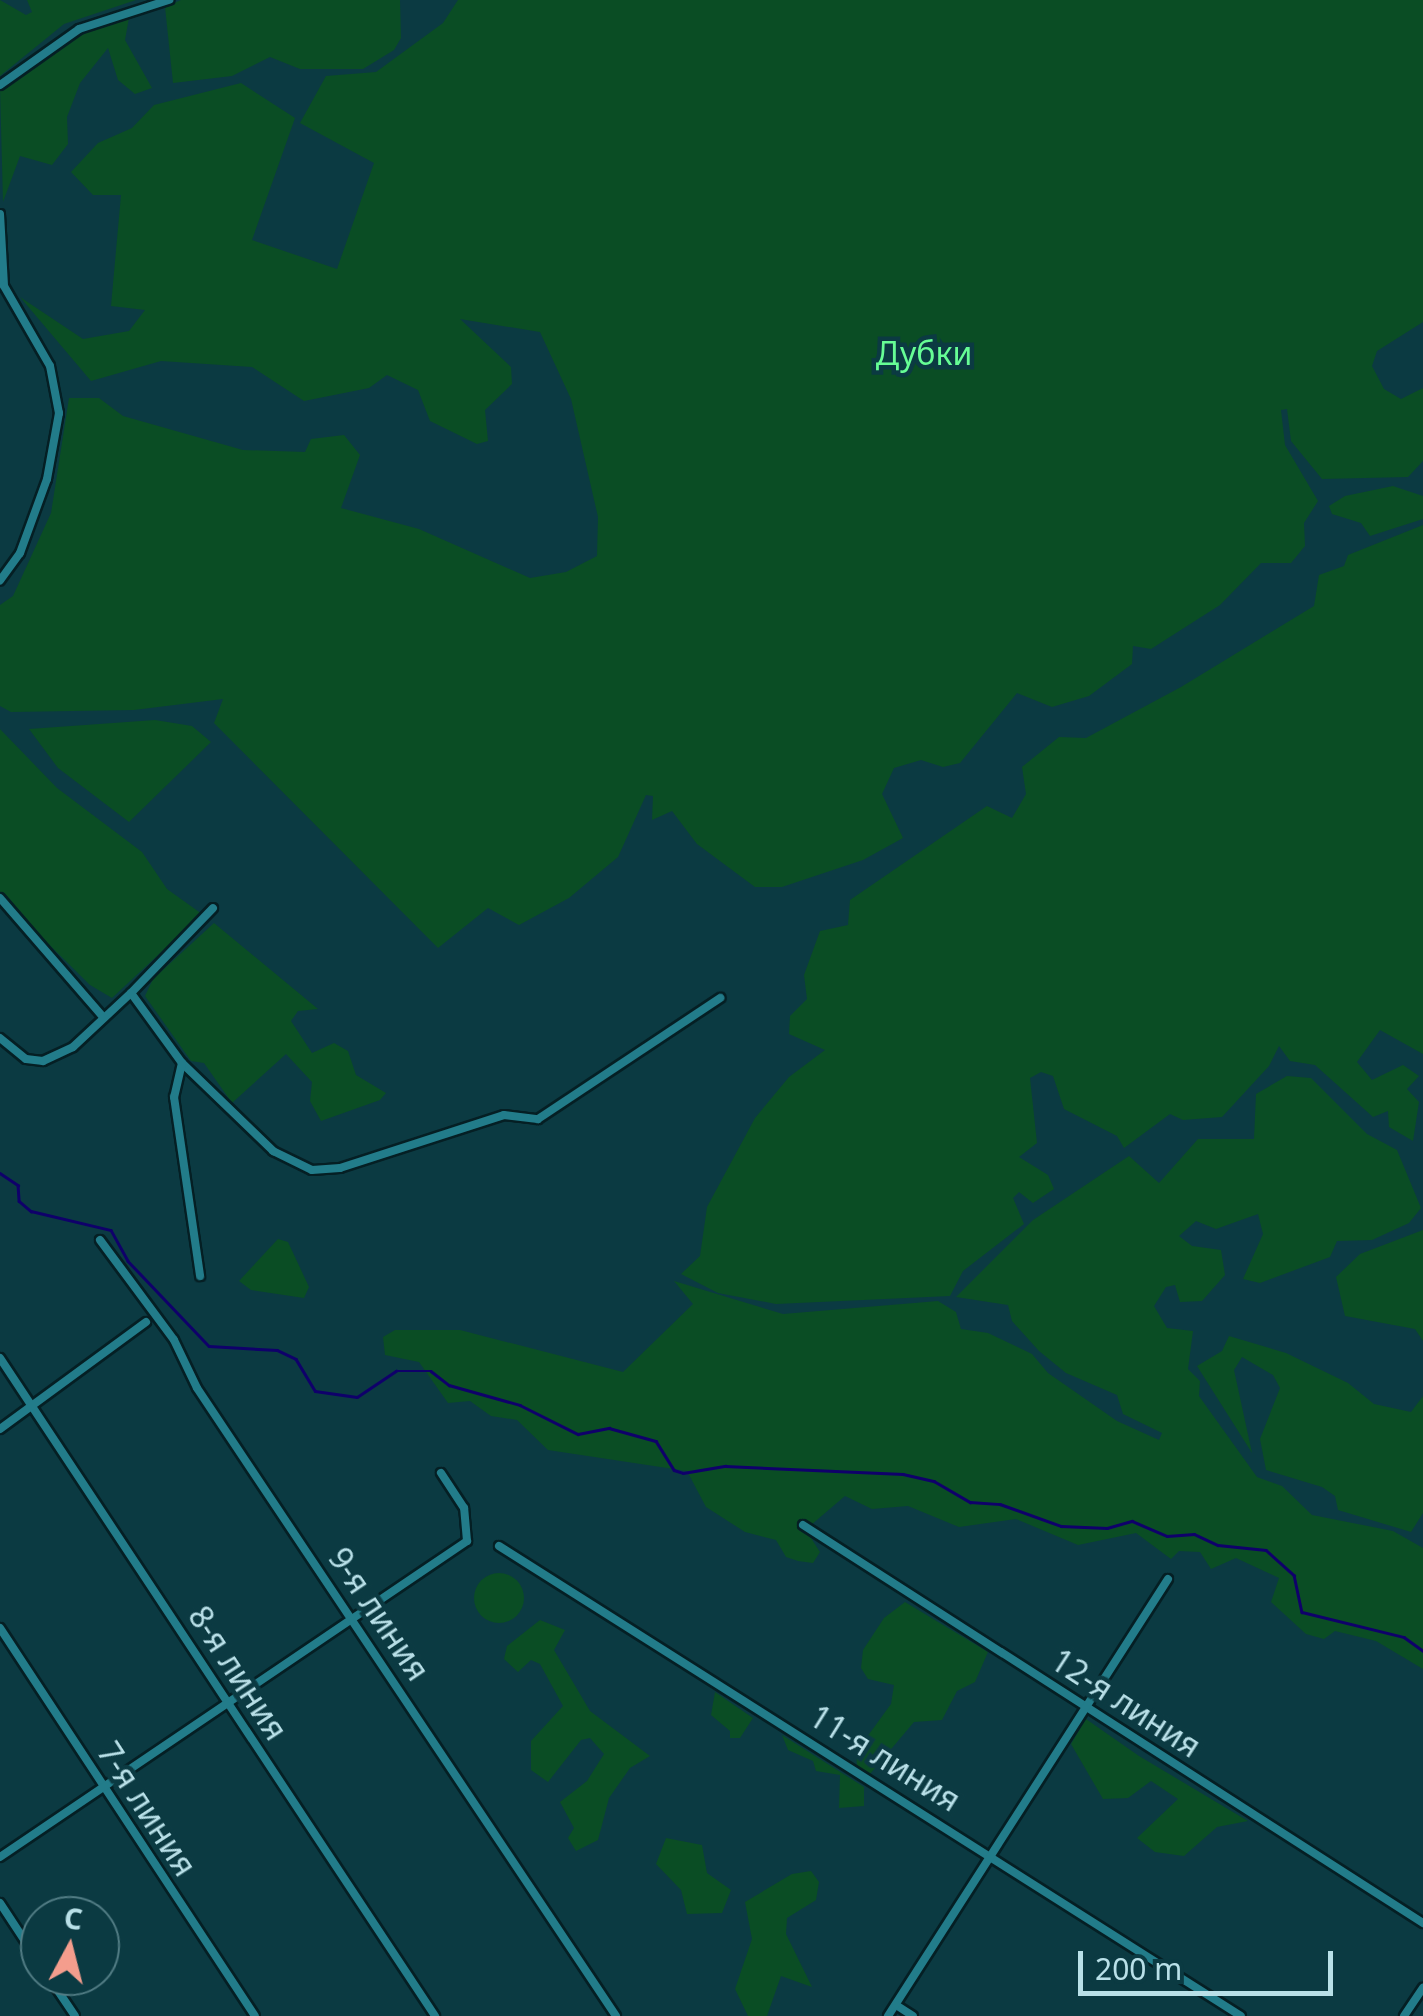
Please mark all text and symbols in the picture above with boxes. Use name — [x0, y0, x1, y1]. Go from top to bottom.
park label: Дубки — [876, 334, 972, 372]
street label: 9-я линия — [321, 1540, 437, 1688]
street label: 8-я линия — [180, 1599, 296, 1747]
street label: 12-я линия — [1044, 1641, 1208, 1765]
street label: 11-я линия — [803, 1697, 967, 1819]
street label: 7-я линия — [89, 1735, 205, 1883]
north arrow — [20, 1896, 120, 1996]
text: С — [62, 1898, 85, 1938]
scale bar — [1083, 1931, 1338, 1993]
text: 200 m — [1095, 1948, 1182, 1989]

